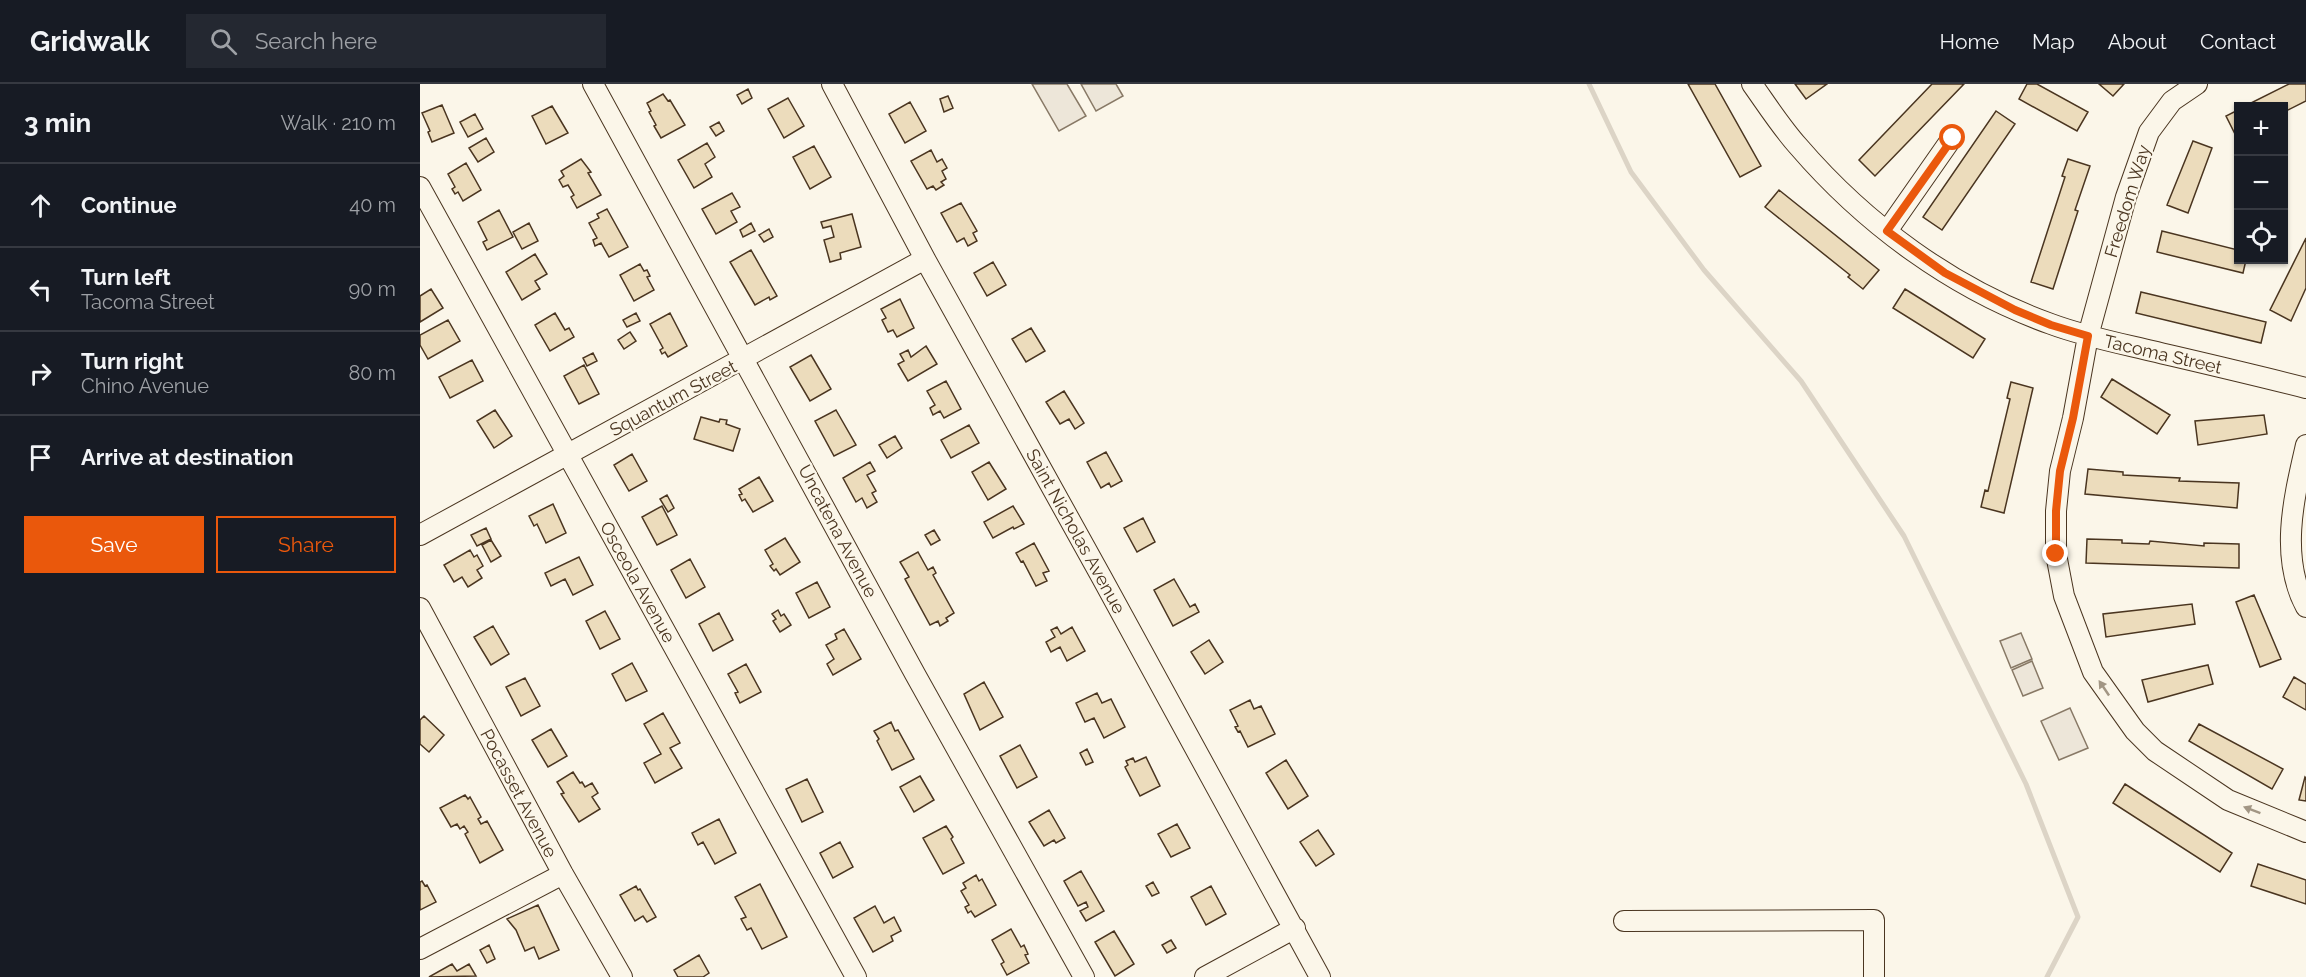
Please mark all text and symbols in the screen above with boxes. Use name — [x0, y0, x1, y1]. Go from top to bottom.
search box — [186, 14, 606, 68]
text: Gridwalk — [30, 25, 150, 58]
icon: search — [207, 25, 240, 58]
text: Search here — [255, 28, 377, 54]
text: Home — [1940, 29, 1999, 54]
text: Map — [2032, 29, 2075, 54]
text: About — [2108, 29, 2167, 54]
text: Contact — [2200, 29, 2276, 54]
map controls — [2234, 102, 2288, 264]
button: + — [2234, 102, 2288, 156]
text: 3 min — [24, 108, 91, 138]
text: Walk · 210 m — [281, 111, 396, 135]
route start — [1939, 124, 1965, 150]
street label: Freedom Way — [2100, 142, 2154, 260]
button: − — [2234, 156, 2288, 210]
icon: ahead — [24, 189, 57, 222]
text: Continue — [81, 192, 177, 218]
text: 40 m — [349, 193, 396, 217]
button: locate — [2234, 210, 2288, 264]
text: Turn left — [81, 264, 171, 290]
icon: left — [24, 273, 57, 306]
text: 90 m — [349, 277, 396, 301]
text: Tacoma Street — [81, 290, 215, 314]
street label: Tacoma Street — [2102, 330, 2224, 378]
text: Turn right — [81, 348, 184, 374]
street label: Squantum Street — [606, 356, 740, 440]
icon: right — [24, 357, 57, 390]
text: 80 m — [348, 361, 396, 385]
text: Chino Avenue — [81, 374, 209, 398]
icon: arrive — [24, 441, 57, 474]
text: Arrive at destination — [81, 444, 294, 470]
street label: Saint Nicholas Avenue — [1022, 445, 1130, 617]
street label: Uncatena Avenue — [794, 461, 882, 601]
button: Save — [24, 516, 204, 573]
button: Share — [216, 516, 396, 573]
street label: Osceola Avenue — [596, 518, 680, 647]
route end — [2042, 540, 2068, 566]
one-way arrow — [2099, 680, 2110, 696]
street label: Pocasset Avenue — [476, 725, 562, 861]
one-way arrow — [2243, 805, 2261, 814]

